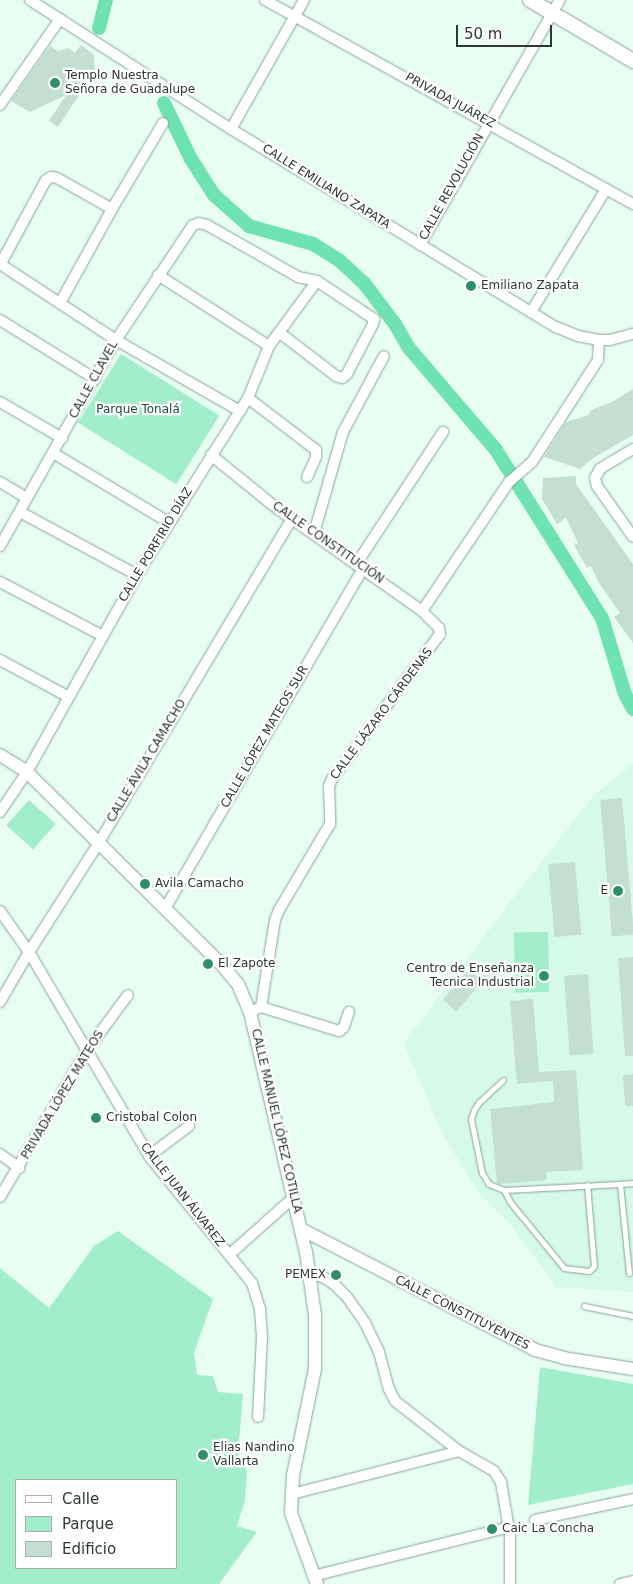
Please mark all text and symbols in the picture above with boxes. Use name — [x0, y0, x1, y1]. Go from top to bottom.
scale bar — [458, 15, 554, 47]
text: 50 m — [464, 25, 502, 43]
place label: Templo Nuestra Señora de Guadalupe — [65, 69, 195, 97]
street label: PRIVADA JUÁREZ — [403, 70, 497, 132]
marker: Templo Nuestra Señora de Guadalupe — [49, 77, 61, 89]
street label: CALLE REVOLUCIÓN — [417, 131, 487, 243]
street label: CALLE EMILIANO ZAPATA — [259, 142, 393, 232]
place label: Emiliano Zapata — [481, 279, 579, 293]
marker: Emiliano Zapata — [465, 280, 477, 292]
street label: CALLE CLAVEL — [67, 339, 121, 421]
park label: Parque Tonalá — [96, 403, 180, 417]
street label: CALLE PORFIRIO DÍAZ — [116, 485, 196, 605]
street label: CALLE CONSTITUCIÓN — [269, 499, 387, 587]
street label: CALLE LÁZARO CÁRDENAS — [328, 645, 436, 783]
street label: CALLE LÓPEZ MATEOS SUR — [218, 663, 312, 811]
street label: CALLE ÁVILA CAMACHO — [104, 697, 190, 825]
place label: Avila Camacho — [155, 877, 244, 891]
marker: Avila Camacho — [139, 878, 151, 890]
place label: E — [600, 884, 608, 898]
marker: E — [612, 885, 624, 897]
place label: El Zapote — [218, 957, 275, 971]
marker: El Zapote — [202, 958, 214, 970]
place label: Centro de Enseñanza Tecnica Industrial — [406, 962, 534, 990]
marker: Centro de Enseñanza Tecnica Industrial — [538, 970, 550, 982]
street label: CALLE MANUEL LÓPEZ COTILLA — [248, 1027, 304, 1215]
street label: PRIVADA LÓPEZ MATEOS — [19, 1028, 107, 1162]
place label: Cristobal Colon — [106, 1111, 197, 1125]
marker: Cristobal Colon — [90, 1112, 102, 1124]
street label: CALLE JUAN ÁLVAREZ — [137, 1140, 227, 1250]
place label: PEMEX — [285, 1268, 326, 1282]
marker: PEMEX — [330, 1269, 342, 1281]
street label: CALLE CONSTITUYENTES — [392, 1273, 532, 1353]
place label: Elias Nandino Vallarta — [213, 1441, 295, 1469]
marker: Elias Nandino Vallarta — [197, 1449, 209, 1461]
legend — [15, 1479, 178, 1569]
text: Calle — [62, 1490, 99, 1508]
text: Parque — [62, 1515, 114, 1533]
place label: Caic La Concha — [502, 1522, 594, 1536]
marker: Caic La Concha — [486, 1523, 498, 1535]
text: Edificio — [62, 1540, 116, 1558]

